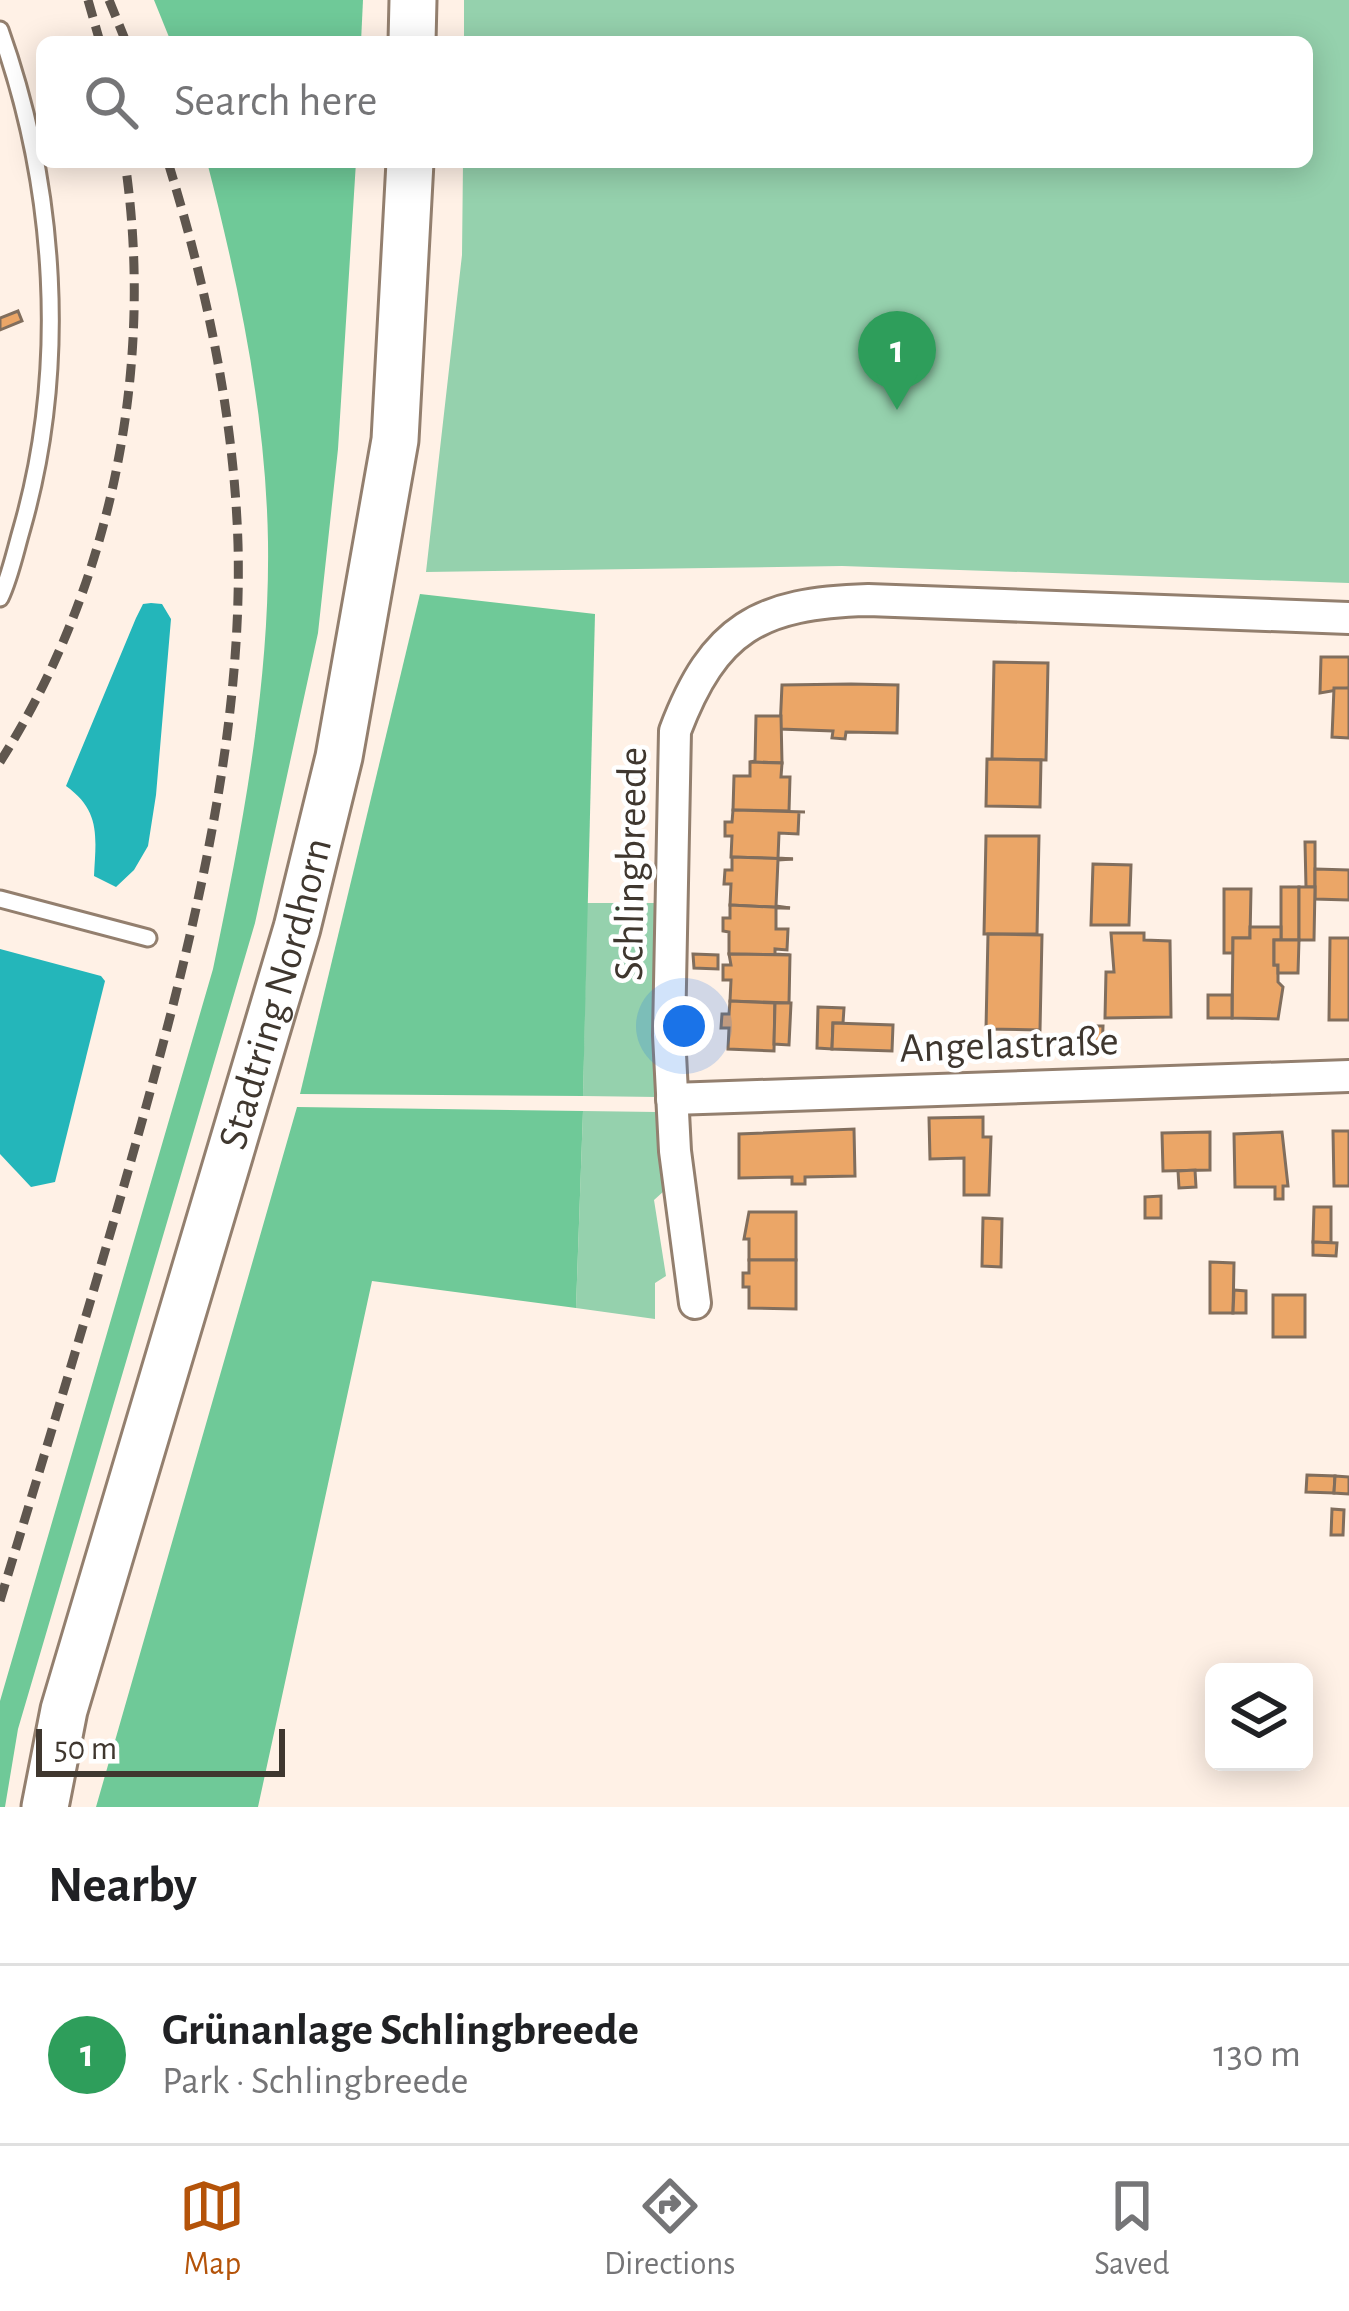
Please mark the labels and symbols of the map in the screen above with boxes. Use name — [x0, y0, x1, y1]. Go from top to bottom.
pin: 1 — [858, 311, 936, 410]
street label: Schlingbreede — [608, 747, 654, 981]
street label: Stadtring Nordhorn — [211, 834, 339, 1154]
your location — [654, 996, 714, 1056]
street label: Angelastraße — [899, 1020, 1119, 1070]
scale bar — [36, 1723, 285, 1776]

